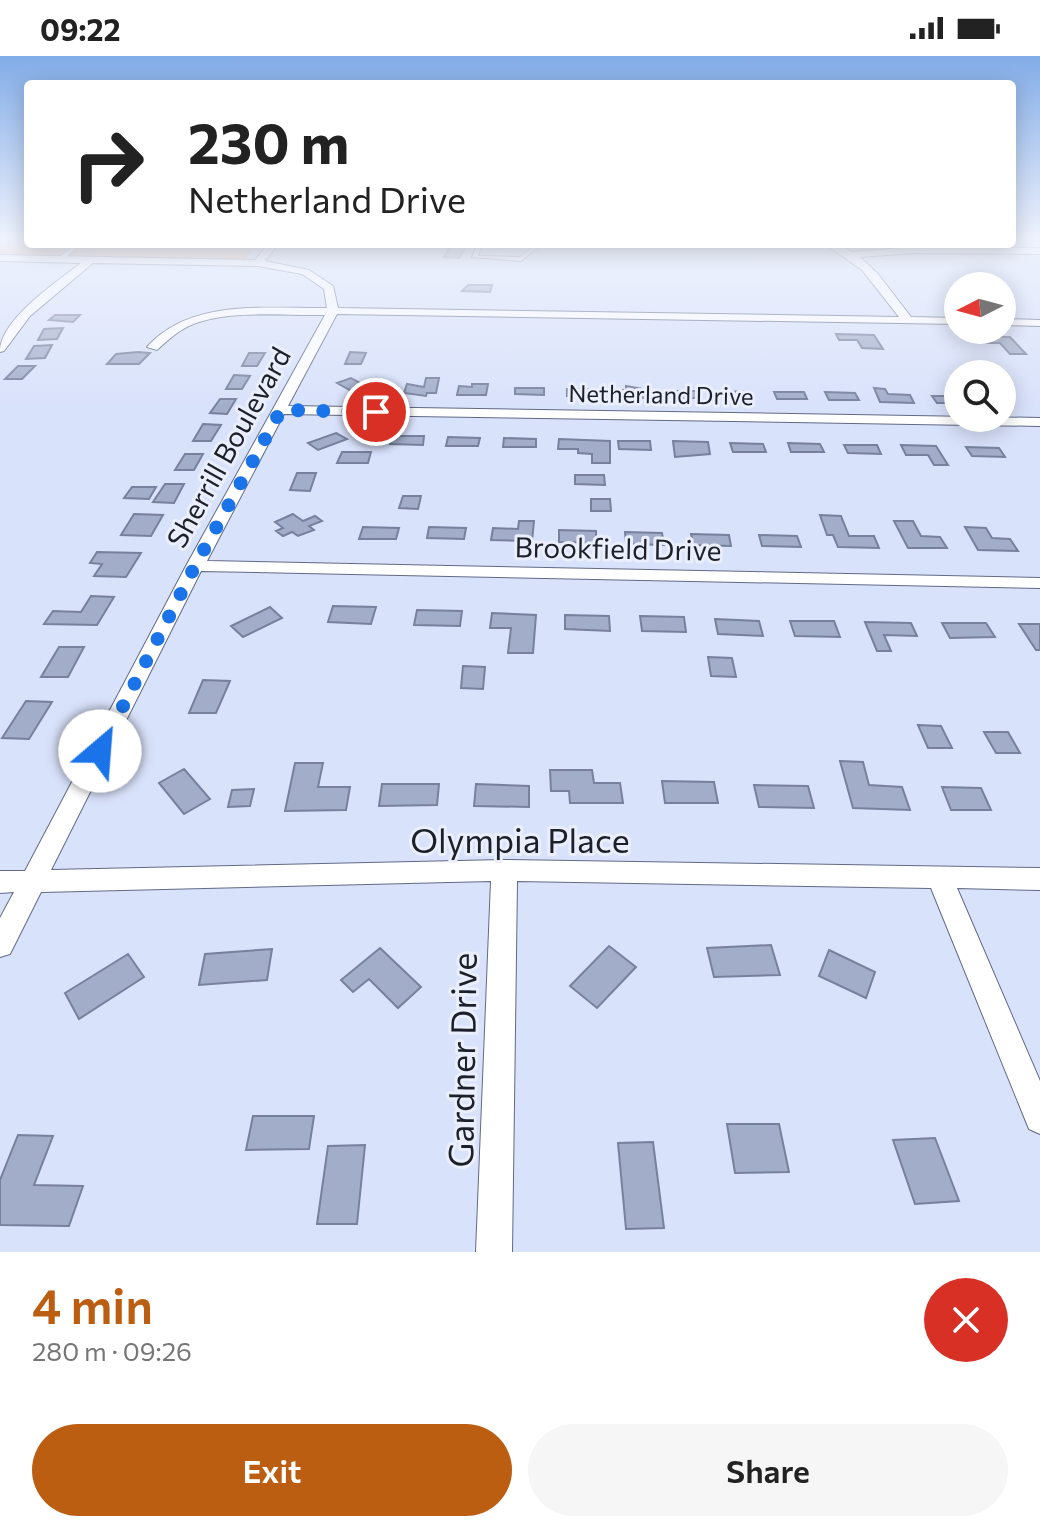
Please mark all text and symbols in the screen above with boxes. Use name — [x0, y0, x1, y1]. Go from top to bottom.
text: 09:22 — [40, 10, 121, 47]
text: 230 m — [188, 107, 349, 176]
icon: right — [56, 112, 160, 216]
text: Netherland Drive — [188, 176, 466, 220]
north arrow — [944, 272, 1016, 344]
map controls — [944, 272, 1016, 432]
street label: Sherrill Boulevard — [159, 341, 297, 553]
button: search — [944, 360, 1016, 432]
pin — [342, 378, 410, 446]
street label: Netherland Drive — [568, 378, 754, 410]
icon: arrive — [354, 390, 398, 434]
street label: Brookfield Drive — [514, 529, 722, 567]
position arrow — [58, 709, 142, 793]
street label: Olympia Place — [410, 818, 630, 860]
street label: Gardner Drive — [438, 952, 484, 1168]
text: 4 min — [32, 1275, 153, 1334]
button: close — [924, 1278, 1008, 1362]
text: 280 m · 09:26 — [32, 1335, 192, 1366]
button: Exit — [32, 1424, 512, 1516]
button: Share — [528, 1424, 1008, 1516]

